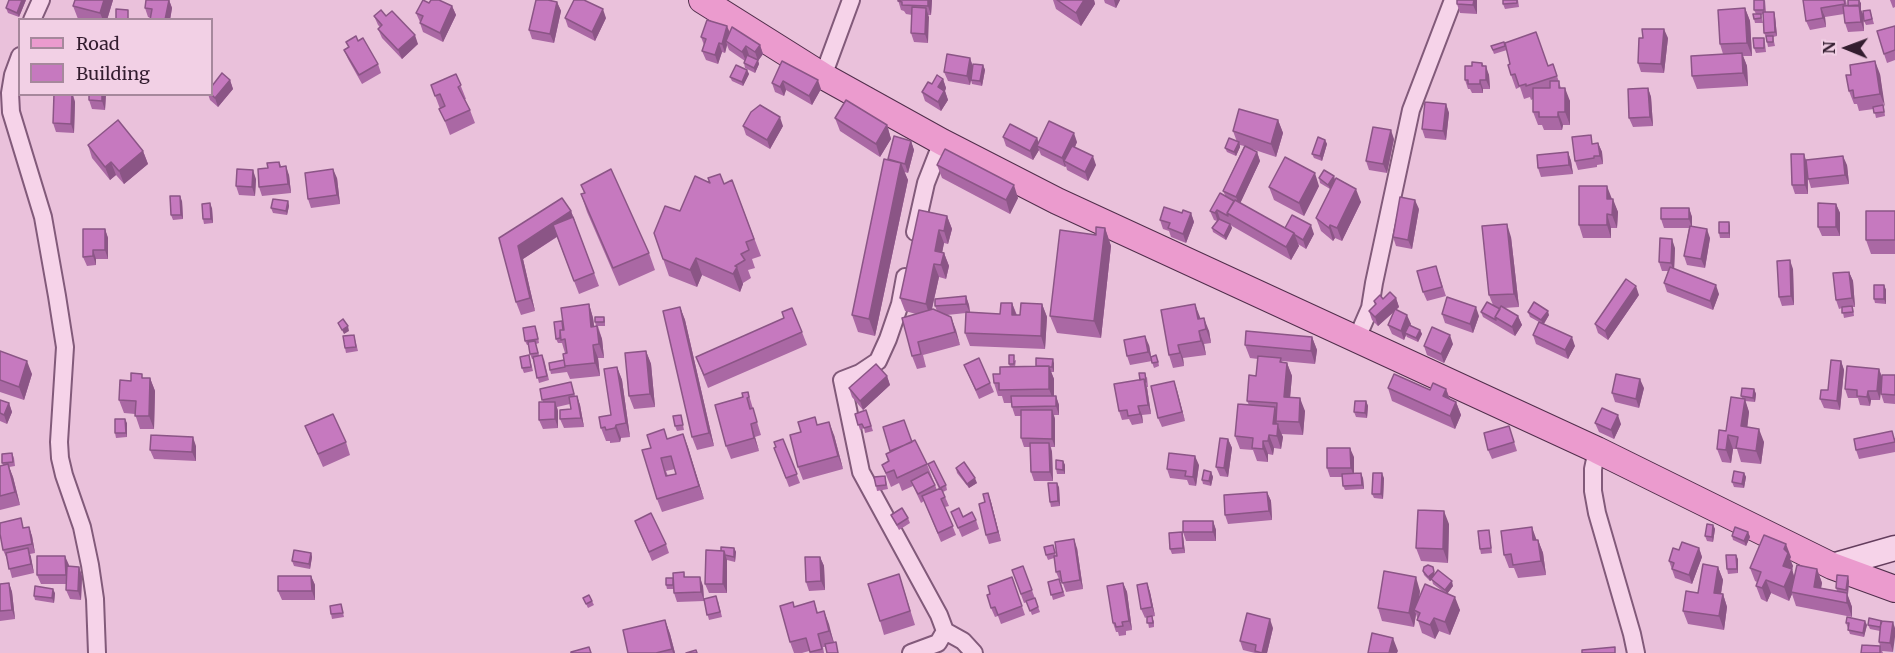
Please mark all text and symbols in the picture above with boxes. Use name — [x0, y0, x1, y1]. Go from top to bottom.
legend — [18, 18, 213, 96]
north arrow — [1817, 18, 1877, 78]
text: Road — [76, 32, 120, 55]
text: N — [1819, 41, 1839, 54]
text: Building — [76, 62, 150, 85]

